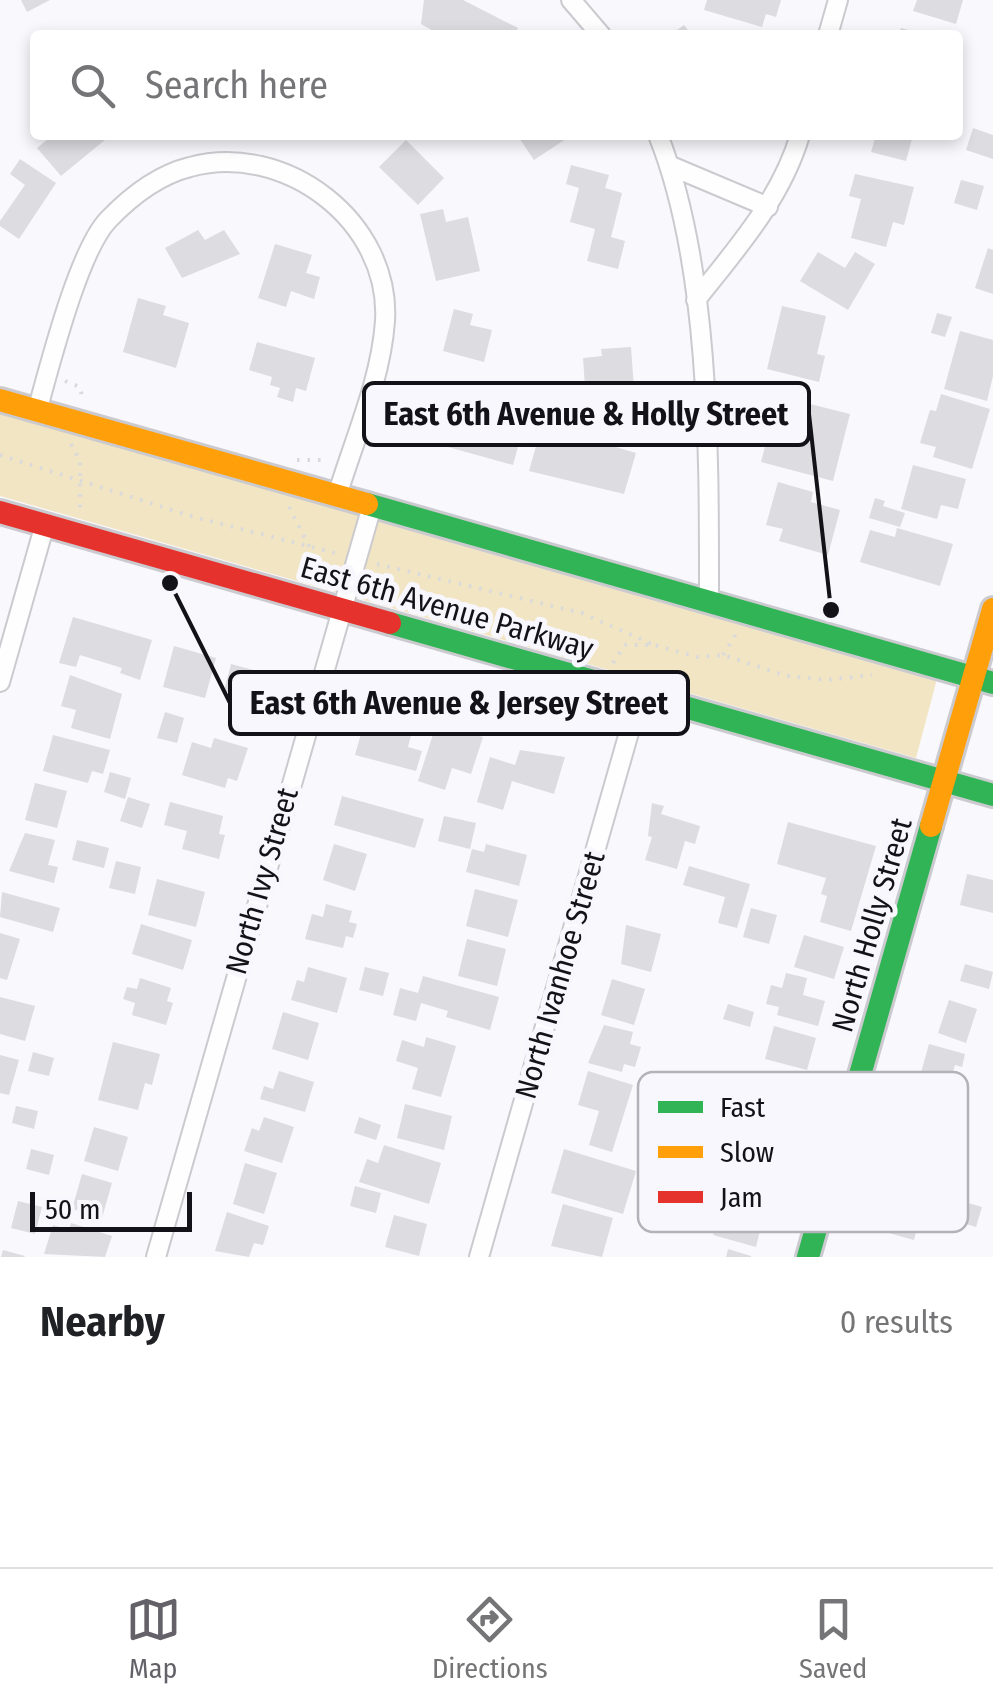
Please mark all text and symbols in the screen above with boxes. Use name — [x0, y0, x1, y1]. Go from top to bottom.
search box — [30, 30, 963, 140]
icon: search — [65, 58, 120, 113]
text: Search here — [145, 62, 328, 108]
callout: East 6th Avenue & Holly Street — [364, 383, 809, 445]
text: East 6th Avenue & Holly Street — [383, 395, 789, 433]
street label: East 6th Avenue Parkway — [297, 549, 598, 667]
callout: East 6th Avenue & Jersey Street — [230, 672, 688, 734]
text: East 6th Avenue & Jersey Street — [250, 684, 669, 722]
street label: North Ivy Street — [218, 783, 306, 979]
street label: North Holly Street — [824, 814, 920, 1036]
street label: North Ivanhoe Street — [507, 847, 613, 1103]
legend — [638, 1072, 968, 1232]
text: Fast — [720, 1091, 766, 1124]
text: Slow — [720, 1136, 774, 1169]
text: Jam — [720, 1181, 763, 1214]
scale bar — [30, 1187, 192, 1232]
text: 50 m — [45, 1193, 101, 1226]
text: Nearby — [40, 1297, 165, 1347]
text: 0 results — [840, 1303, 953, 1341]
tab: Map — [126, 1592, 181, 1685]
tab: Directions — [432, 1592, 548, 1685]
tab: Saved — [799, 1592, 867, 1685]

